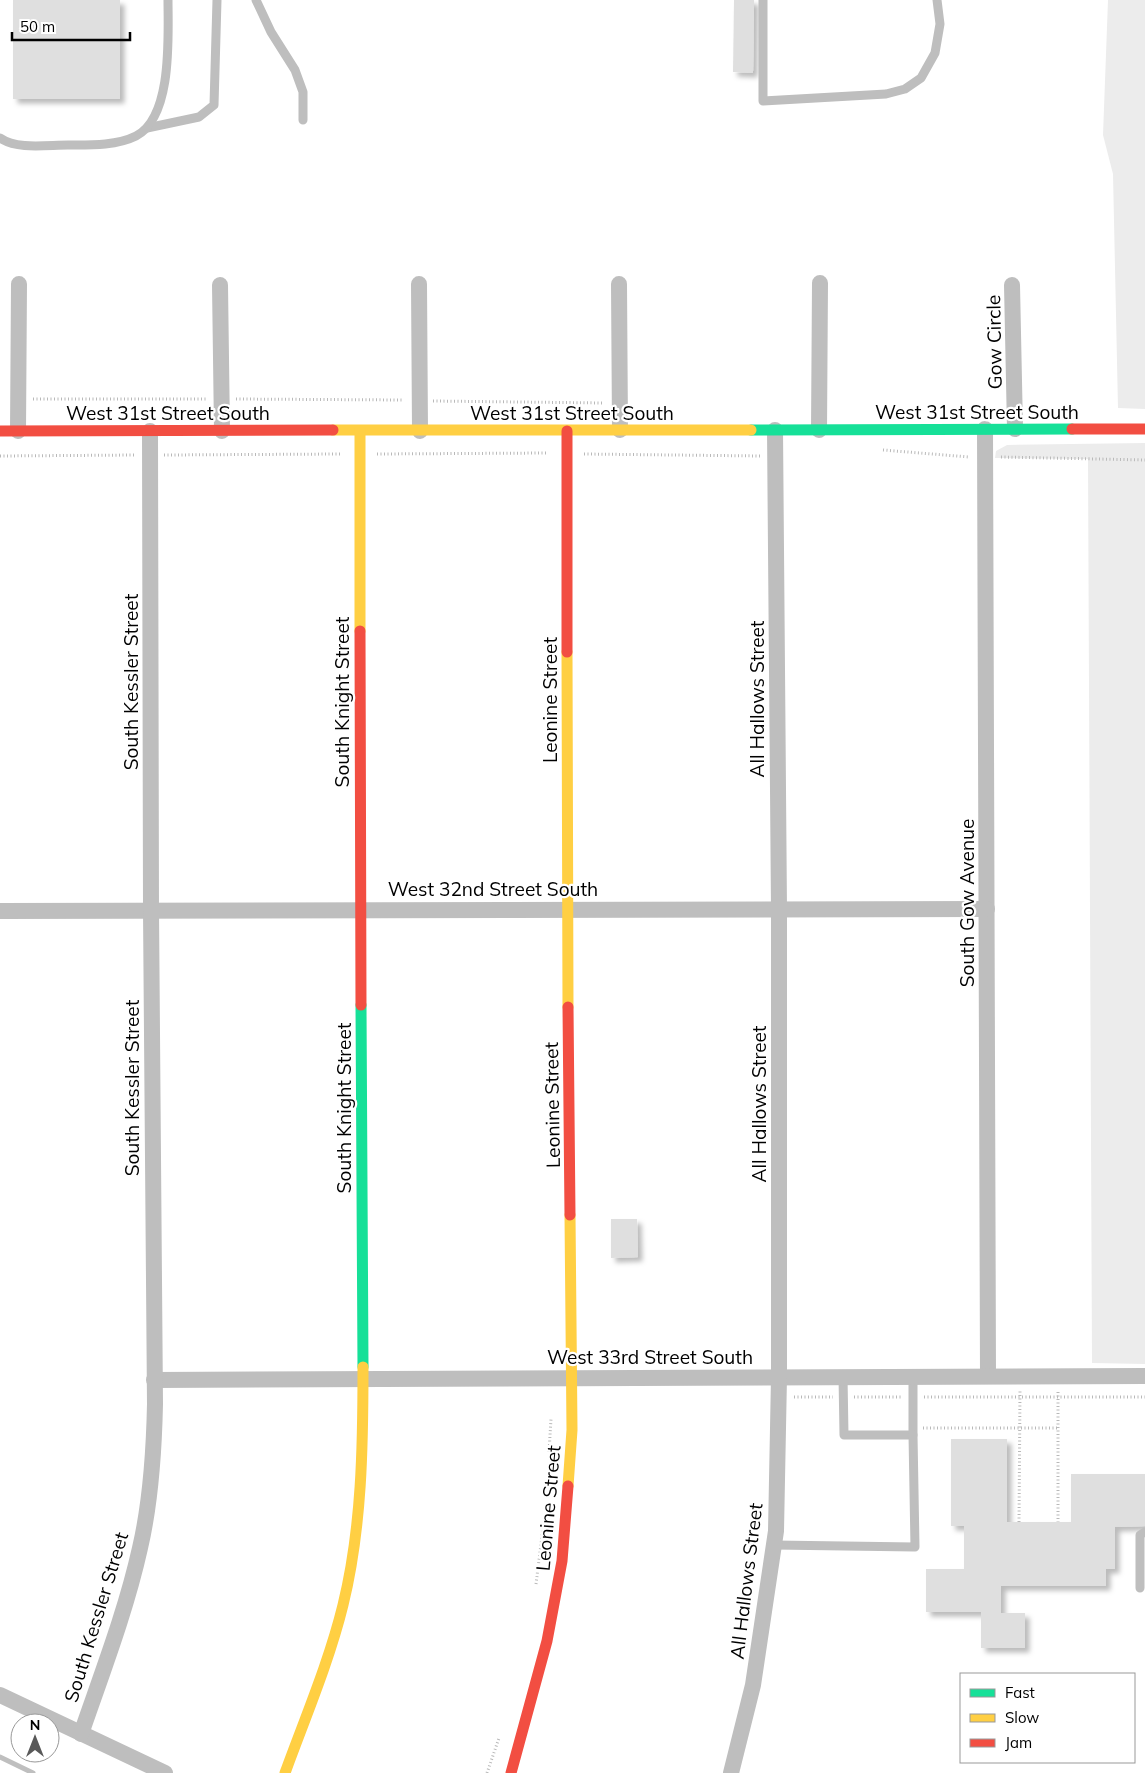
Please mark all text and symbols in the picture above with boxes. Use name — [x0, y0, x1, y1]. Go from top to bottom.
scale bar — [12, 10, 130, 42]
text: 50 m — [20, 17, 55, 36]
street label: Gow Circle — [981, 294, 1007, 390]
street label: West 31st Street South — [875, 400, 1079, 424]
street label: West 31st Street South — [66, 401, 270, 425]
street label: West 31st Street South — [470, 401, 674, 425]
street label: South Kessler Street — [119, 593, 143, 770]
street label: South Knight Street — [330, 616, 354, 787]
street label: All Hallows Street — [745, 620, 769, 777]
street label: Leonine Street — [538, 637, 562, 763]
street label: South Gow Avenue — [955, 819, 979, 987]
street label: West 32nd Street South — [388, 877, 598, 901]
street label: South Kessler Street — [120, 999, 144, 1176]
street label: South Knight Street — [332, 1022, 356, 1193]
street label: All Hallows Street — [747, 1025, 771, 1182]
street label: Leonine Street — [539, 1041, 565, 1168]
street label: West 33rd Street South — [547, 1345, 753, 1369]
street label: Leonine Street — [531, 1444, 565, 1572]
street label: All Hallows Street — [725, 1501, 768, 1660]
street label: South Kessler Street — [59, 1529, 133, 1705]
legend — [960, 1673, 1135, 1763]
text: Fast — [1005, 1683, 1035, 1702]
text: Slow — [1005, 1708, 1039, 1727]
north arrow — [10, 1713, 60, 1763]
text: N — [30, 1716, 40, 1734]
text: Jam — [1005, 1733, 1032, 1752]

